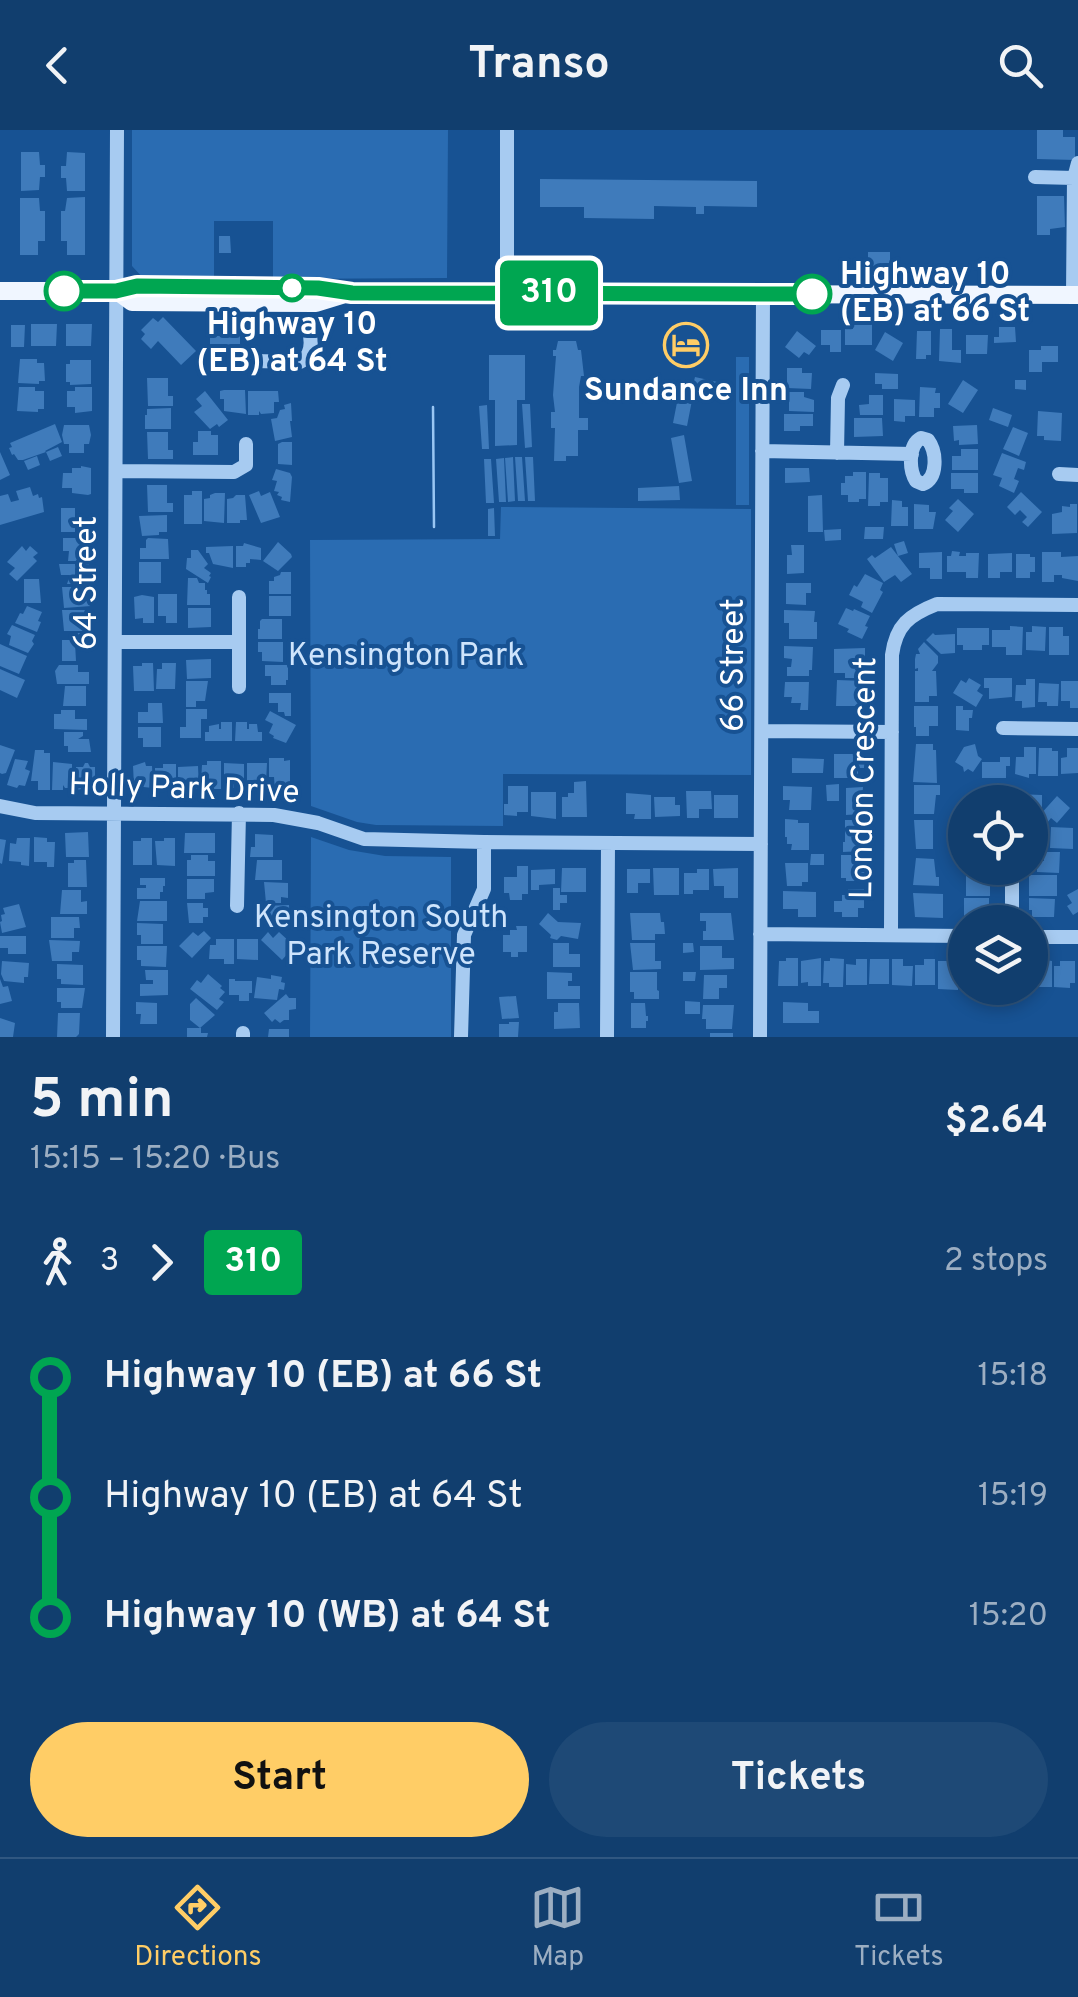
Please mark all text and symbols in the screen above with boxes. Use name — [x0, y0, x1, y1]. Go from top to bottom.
text: Transo — [468, 37, 610, 94]
icon: back — [30, 38, 85, 93]
icon: search — [993, 38, 1048, 93]
place label: Highway 10 (EB) at 66 St — [840, 256, 1030, 333]
line badge: 310 — [492, 260, 606, 326]
text: 310 — [520, 271, 578, 315]
unlabelled marker — [45, 272, 83, 310]
marker: Highway 10 (EB) at 64 St — [279, 275, 305, 301]
marker: Highway 10 (EB) at 66 St — [793, 275, 831, 313]
place label: Highway 10 (EB) at 64 St — [196, 306, 388, 383]
hotel icon: Sundance Inn — [663, 322, 709, 368]
place label: Sundance Inn — [584, 372, 788, 412]
street label: 64 Street — [68, 516, 108, 650]
street label: 66 Street — [715, 598, 755, 732]
park label: Kensington Park — [288, 637, 524, 677]
street label: London Crescent — [843, 656, 887, 900]
street label: Holly Park Drive — [68, 766, 300, 814]
map controls — [948, 785, 1048, 1005]
button: locate — [948, 785, 1048, 885]
park label: Kensington South Park Reserve — [254, 899, 508, 976]
button: layers — [948, 905, 1048, 1005]
text: 5 min — [30, 1067, 174, 1137]
text: $2.64 — [945, 1098, 1048, 1147]
text: 15:15 – 15:20 · Bus — [30, 1140, 280, 1180]
icon: walk — [30, 1235, 85, 1290]
icon: forward — [134, 1235, 189, 1290]
text: 310 — [224, 1240, 282, 1284]
text: 3 — [100, 1242, 119, 1282]
text: 2 stops — [944, 1242, 1048, 1282]
text: Highway 10 (EB) at 66 St — [104, 1353, 542, 1402]
text: 15:18 — [978, 1357, 1048, 1397]
text: Highway 10 (EB) at 64 St — [104, 1473, 523, 1522]
text: 15:19 — [978, 1477, 1048, 1517]
text: Highway 10 (WB) at 64 St — [104, 1593, 550, 1642]
text: 15:20 — [969, 1597, 1048, 1637]
button: Start — [30, 1722, 529, 1837]
button: Tickets — [549, 1722, 1048, 1837]
tab: Directions — [134, 1880, 262, 1976]
tab: Map — [530, 1880, 585, 1976]
tab: Tickets — [854, 1880, 944, 1976]

